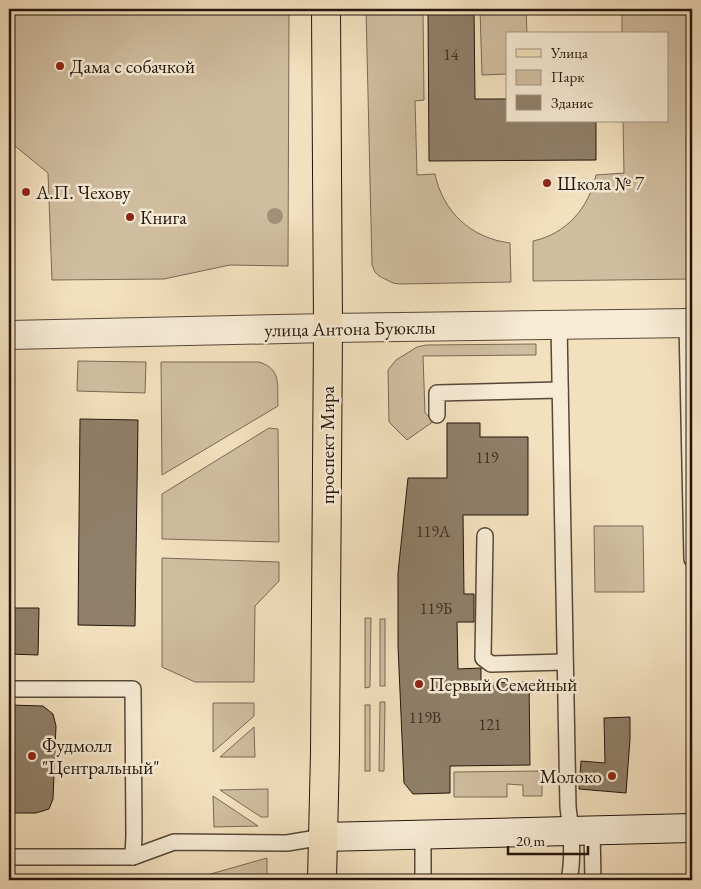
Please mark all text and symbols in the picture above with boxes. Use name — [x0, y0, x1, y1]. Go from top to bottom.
legend — [506, 32, 668, 122]
text: Улица — [550, 43, 588, 62]
house number: 14 — [443, 44, 459, 65]
place label: Дама с собачкой — [70, 54, 195, 79]
marker: Дама с собачкой — [54, 60, 66, 72]
text: Парк — [551, 67, 584, 86]
text: Здание — [551, 93, 593, 112]
place label: Школа № 7 — [557, 171, 645, 196]
marker: Школа № 7 — [541, 177, 553, 189]
place label: А.П. Чехову — [35, 180, 131, 205]
marker: А.П. Чехову — [20, 186, 32, 198]
place label: Книга — [140, 205, 187, 230]
marker: Книга — [124, 211, 136, 223]
street label: улица Антона Буюклы — [264, 314, 436, 342]
street label: проспект Мира — [315, 386, 340, 504]
house number: 119 — [475, 447, 499, 468]
house number: 119А — [416, 521, 451, 542]
house number: 119Б — [420, 598, 452, 619]
place label: Первый Семейный — [429, 672, 577, 697]
marker: Первый Семейный — [413, 678, 425, 690]
house number: 119В — [409, 707, 441, 728]
house number: 121 — [478, 714, 502, 735]
place label: Фудмолл "Центральный" — [42, 733, 160, 780]
marker: Фудмолл "Центральный" — [26, 750, 38, 762]
place label: Молоко — [540, 764, 602, 789]
marker: Молоко — [606, 770, 618, 782]
scale bar — [508, 824, 588, 856]
text: 20 m — [516, 831, 545, 850]

